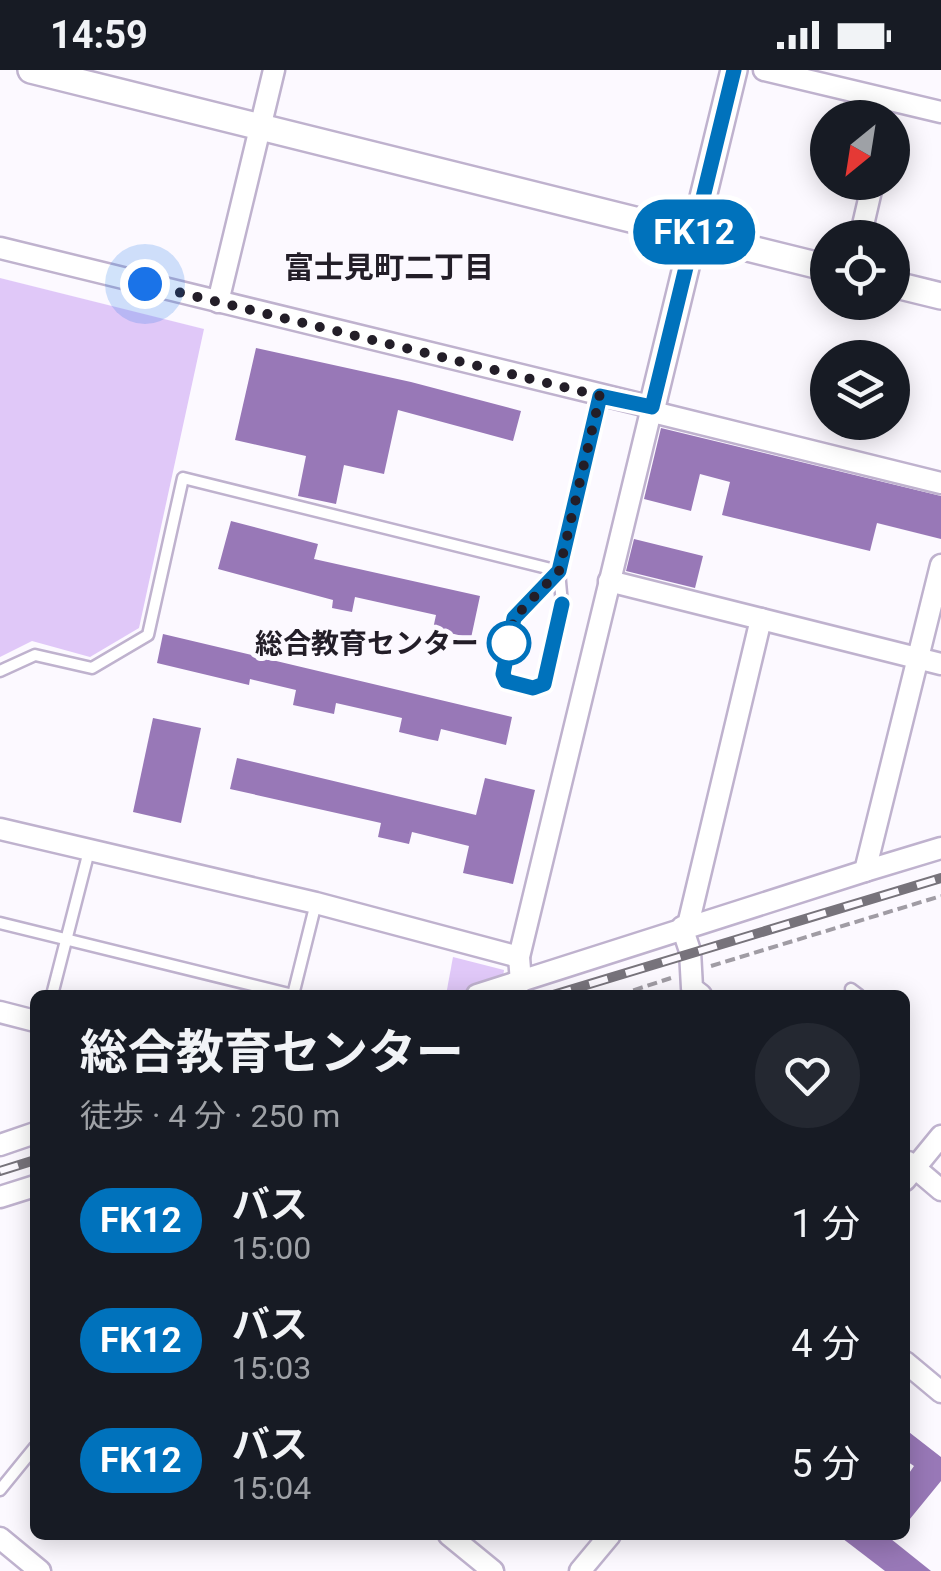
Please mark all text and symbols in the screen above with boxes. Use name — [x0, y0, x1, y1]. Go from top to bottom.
text: 14:59 — [50, 13, 148, 57]
north arrow — [810, 100, 910, 200]
map controls — [810, 100, 910, 440]
line badge: FK12 — [624, 200, 764, 264]
text: FK12 — [653, 212, 735, 253]
button: locate — [810, 220, 910, 320]
district label: 富士見町二丁目 — [284, 250, 494, 285]
your location — [120, 259, 170, 309]
button: layers — [810, 340, 910, 440]
marker: 総合教育センター — [488, 622, 530, 664]
place label: 総合教育センター — [255, 627, 479, 660]
button: heart — [755, 1023, 860, 1128]
text: 総合教育センター — [80, 1024, 464, 1081]
text: 徒歩 · 4 分 · 250 m — [80, 1097, 340, 1135]
text: バス — [232, 1183, 308, 1227]
text: FK12 — [100, 1200, 182, 1241]
text: 1 分 — [791, 1202, 860, 1246]
text: 15:00 — [232, 1229, 311, 1267]
text: バス — [232, 1303, 308, 1347]
text: FK12 — [100, 1320, 182, 1361]
text: 4 分 — [791, 1322, 860, 1366]
text: 15:03 — [232, 1349, 311, 1387]
text: バス — [232, 1423, 308, 1467]
text: FK12 — [100, 1440, 182, 1481]
text: 5 分 — [791, 1442, 860, 1486]
text: 15:04 — [232, 1469, 311, 1507]

